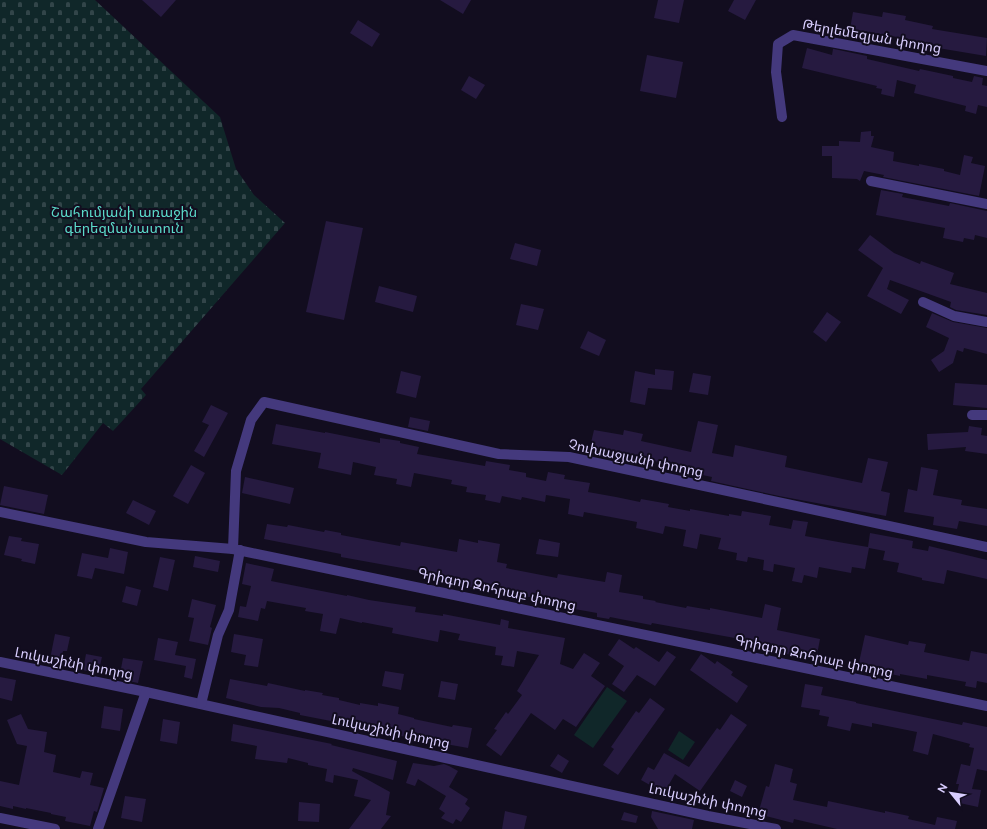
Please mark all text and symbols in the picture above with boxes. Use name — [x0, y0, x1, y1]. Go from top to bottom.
street label: Թերլեմեզյան փողոց — [801, 16, 943, 56]
park label: Շահումյանի առաջին գերեզմանատուն — [51, 204, 197, 236]
street label: Չուխաջյանի փողոց — [567, 436, 705, 480]
street label: Գրիգոր Զոհրաբ փողոց — [416, 564, 578, 614]
street label: Գրիգոր Զոհրաբ փողոց — [733, 631, 895, 681]
street label: Լուկաշինի փողոց — [13, 644, 135, 682]
street label: Լուկաշինի փողոց — [330, 711, 452, 751]
north arrow — [931, 773, 971, 813]
street label: Լուկաշինի փողոց — [647, 780, 769, 820]
text: N — [935, 781, 951, 795]

